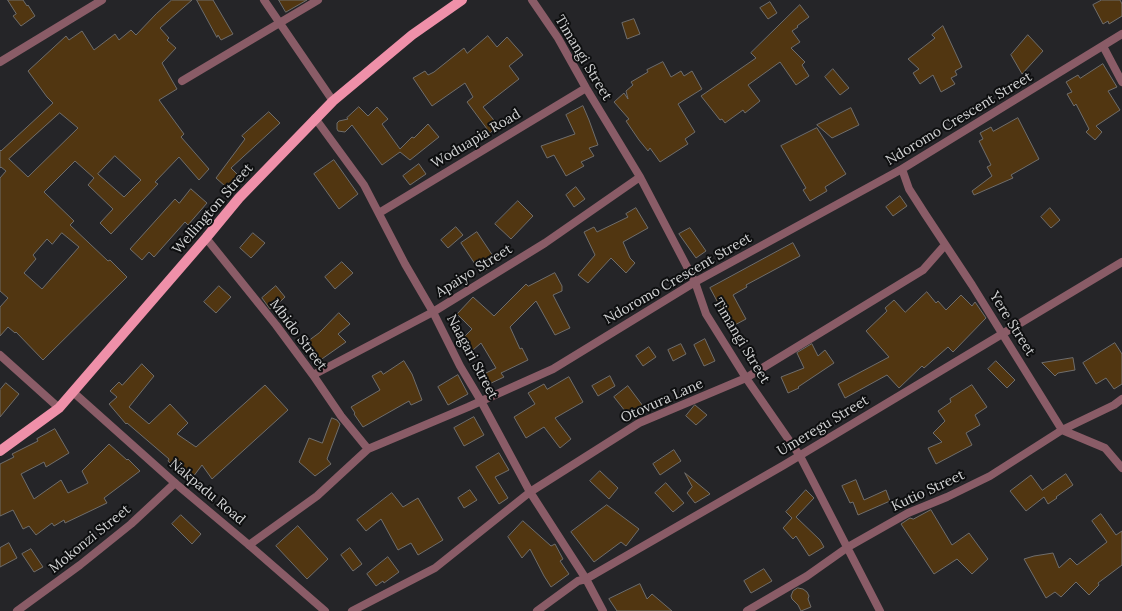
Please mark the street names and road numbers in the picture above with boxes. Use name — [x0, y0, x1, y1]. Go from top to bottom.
street label: Timangi Street — [551, 12, 615, 104]
street label: Ndoromo Crescent Street — [883, 69, 1035, 169]
street label: Woduapia Road — [428, 106, 524, 172]
street label: Wellington Street — [169, 160, 257, 258]
street label: Ndoromo Crescent Street — [601, 230, 755, 328]
street label: Apaiyo Street — [433, 241, 515, 301]
street label: Yere Street — [986, 289, 1038, 359]
street label: Timangi Street — [709, 295, 773, 387]
street label: Mbido Street — [266, 296, 330, 374]
street label: Naagari Street — [443, 312, 501, 402]
street label: Otovura Lane — [618, 375, 706, 427]
street label: Umeregu Street — [774, 392, 872, 460]
street label: Nakpadu Road — [166, 455, 248, 529]
street label: Kutio Street — [889, 467, 967, 515]
street label: Mokonzi Street — [46, 501, 134, 577]

